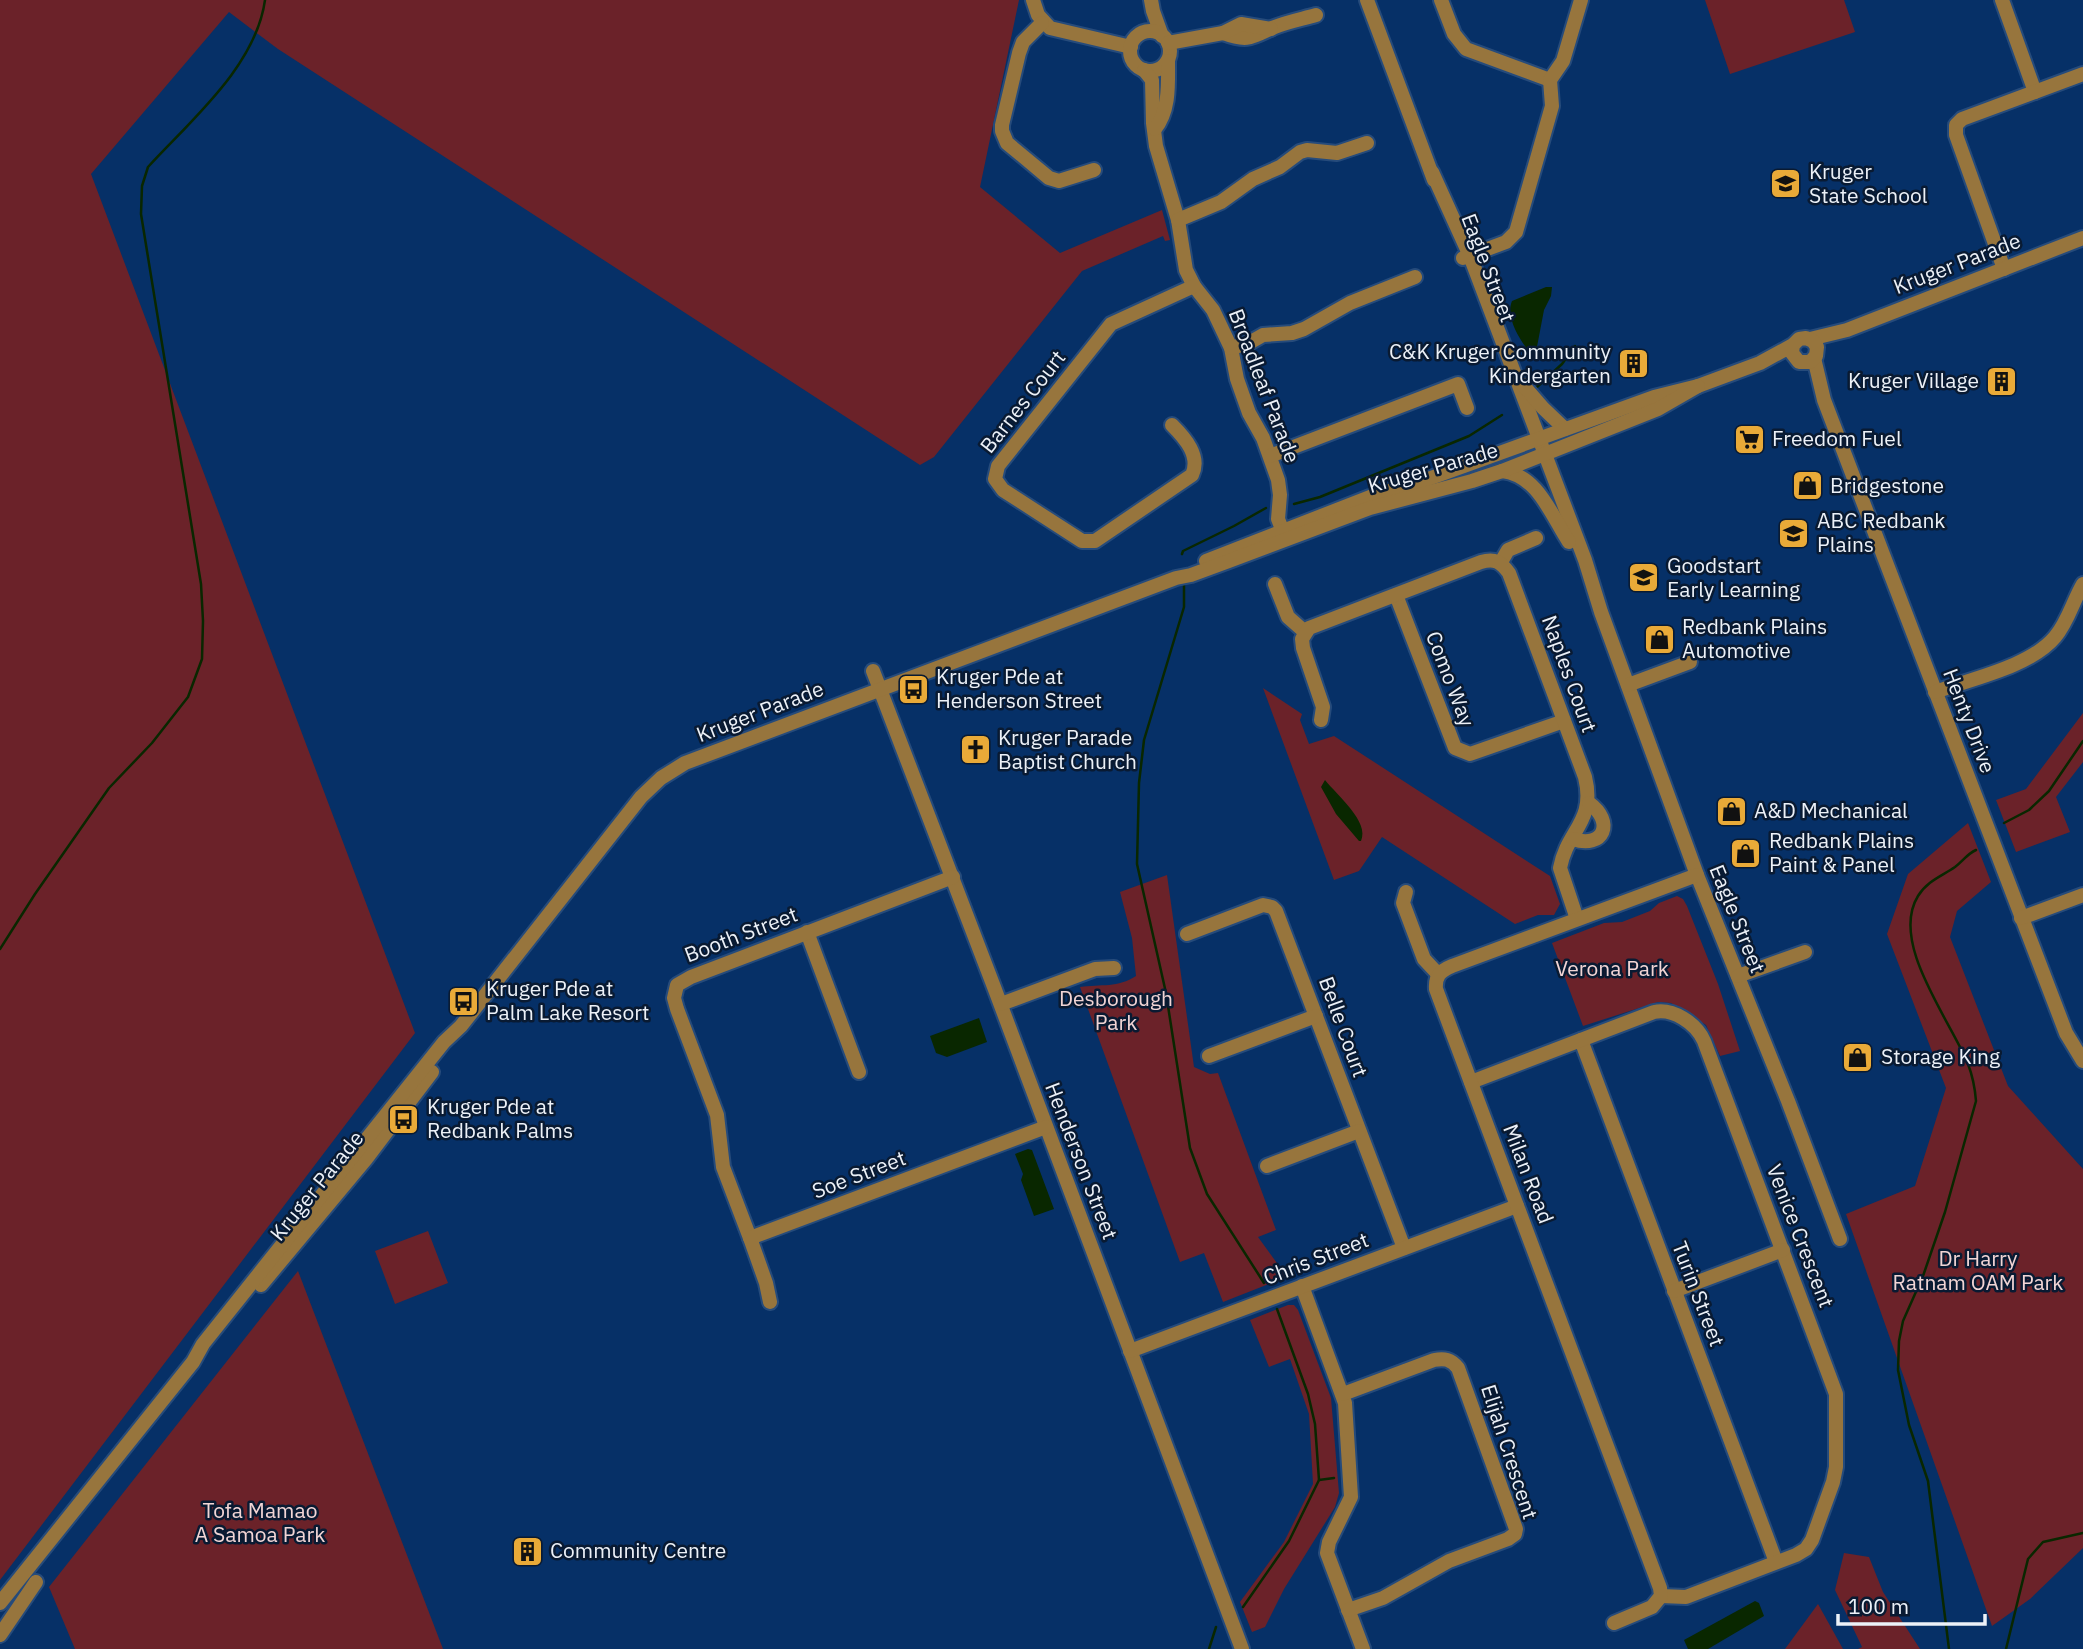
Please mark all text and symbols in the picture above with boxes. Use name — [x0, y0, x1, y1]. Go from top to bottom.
place label: Kruger State School — [1809, 157, 1928, 209]
school or university icon: Kruger State School — [1769, 167, 1803, 201]
street label: Eagle Street — [1455, 209, 1522, 326]
street label: Kruger Parade — [1889, 226, 2024, 300]
street label: Broadleaf Parade — [1223, 305, 1307, 467]
place label: C&K Kruger Community Kindergarten — [1389, 337, 1612, 389]
street label: Barnes Court — [973, 344, 1071, 459]
building icon: C&K Kruger Community Kindergarten — [1617, 347, 1651, 381]
building icon: Kruger Village — [1985, 364, 2019, 398]
place label: Kruger Village — [1848, 366, 1979, 394]
supermarket icon: Freedom Fuel — [1732, 422, 1766, 456]
place label: Freedom Fuel — [1772, 424, 1902, 452]
street label: Kruger Parade — [1364, 435, 1501, 499]
shop icon: Bridgestone — [1790, 469, 1824, 503]
place label: Bridgestone — [1830, 471, 1944, 499]
place label: ABC Redbank Plains — [1817, 506, 1945, 558]
school or university icon: ABC Redbank Plains — [1777, 516, 1811, 550]
place label: Goodstart Early Learning — [1667, 551, 1800, 603]
school or university icon: Goodstart Early Learning — [1627, 561, 1661, 595]
street label: Naples Court — [1536, 611, 1604, 736]
place label: Redbank Plains Automotive — [1682, 612, 1827, 664]
shop icon: Redbank Plains Automotive — [1642, 622, 1676, 656]
street label: Como Way — [1420, 627, 1482, 731]
place label: Kruger Pde at Henderson Street — [936, 662, 1102, 714]
street label: Henty Drive — [1937, 664, 2003, 777]
bus stop icon: Kruger Pde at Henderson Street — [896, 672, 930, 706]
street label: Kruger Parade — [692, 674, 827, 748]
place label: Kruger Parade Baptist Church — [998, 723, 1137, 775]
church icon: Kruger Parade Baptist Church — [958, 733, 992, 767]
shop icon: A&D Mechanical — [1714, 794, 1748, 828]
place label: A&D Mechanical — [1754, 796, 1908, 824]
place label: Redbank Plains Paint & Panel — [1769, 826, 1914, 878]
shop icon: Redbank Plains Paint & Panel — [1729, 836, 1763, 870]
street label: Eagle Street — [1704, 860, 1772, 977]
street label: Booth Street — [680, 900, 801, 968]
park label: Verona Park — [1555, 954, 1669, 982]
street label: Belle Court — [1313, 973, 1375, 1081]
place label: Kruger Pde at Palm Lake Resort — [486, 974, 649, 1026]
bus stop icon: Kruger Pde at Palm Lake Resort — [446, 984, 480, 1018]
park label: Desborough Park — [1059, 984, 1173, 1036]
shop icon: Storage King — [1841, 1040, 1875, 1074]
place label: Storage King — [1881, 1042, 2000, 1070]
street label: Henderson Street — [1039, 1078, 1125, 1243]
place label: Kruger Pde at Redbank Palms — [427, 1092, 573, 1144]
bus stop icon: Kruger Pde at Redbank Palms — [387, 1102, 421, 1136]
street label: Milan Road — [1497, 1120, 1561, 1227]
street label: Kruger Parade — [263, 1124, 369, 1246]
street label: Soe Street — [808, 1143, 909, 1205]
street label: Venice Crescent — [1761, 1160, 1841, 1311]
street label: Chris Street — [1259, 1225, 1372, 1291]
street label: Turin Street — [1666, 1237, 1732, 1350]
park label: Dr Harry Ratnam OAM Park — [1893, 1244, 2063, 1296]
street label: Elijah Crescent — [1475, 1381, 1545, 1523]
park label: Tofa Mamao A Samoa Park — [195, 1496, 325, 1548]
building icon: Community Centre — [510, 1534, 544, 1568]
place label: Community Centre — [550, 1536, 726, 1564]
scale bar — [1838, 1582, 1985, 1626]
text: 100 m — [1848, 1592, 1909, 1620]

